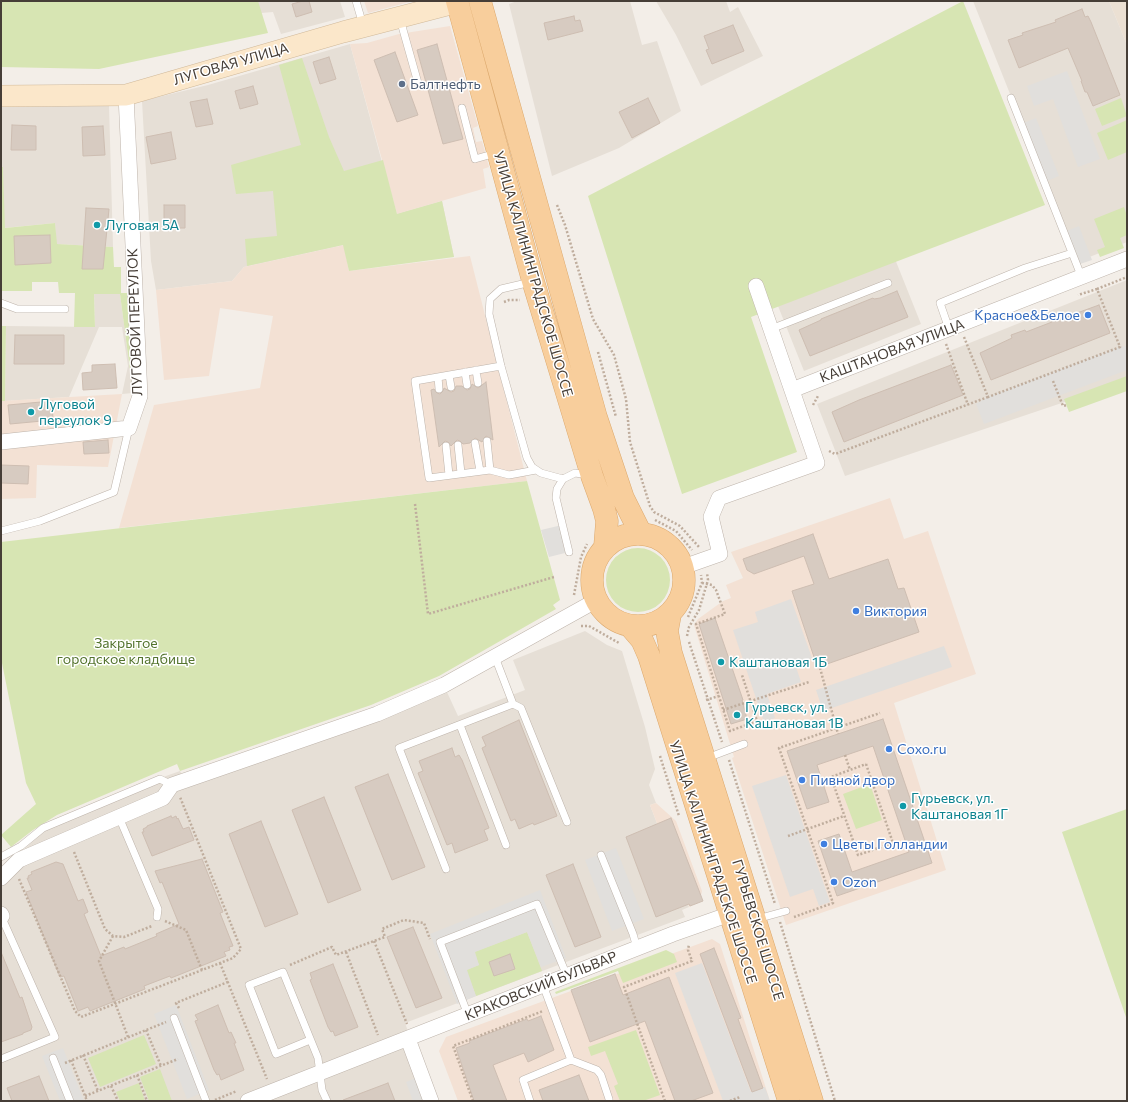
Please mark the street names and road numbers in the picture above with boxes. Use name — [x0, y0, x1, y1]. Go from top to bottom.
street label: ЛУГОВАЯ УЛИЦА — [171, 39, 291, 89]
street label: УЛИЦА КАЛИНИНГРАДСКОЕ ШОССЕ — [490, 149, 576, 399]
street label: ЛУГОВОЙ ПЕРЕУЛОК — [124, 248, 146, 396]
street label: КАШТАНОВАЯ УЛИЦА — [817, 316, 967, 386]
street label: УЛИЦА КАЛИНИНГРАДСКОЕ ШОССЕ — [666, 738, 760, 986]
street label: ГУРЬЕВСКОЕ ШОССЕ — [729, 857, 787, 1003]
street label: КРАКОВСКИЙ БУЛЬВАР — [462, 948, 620, 1024]

